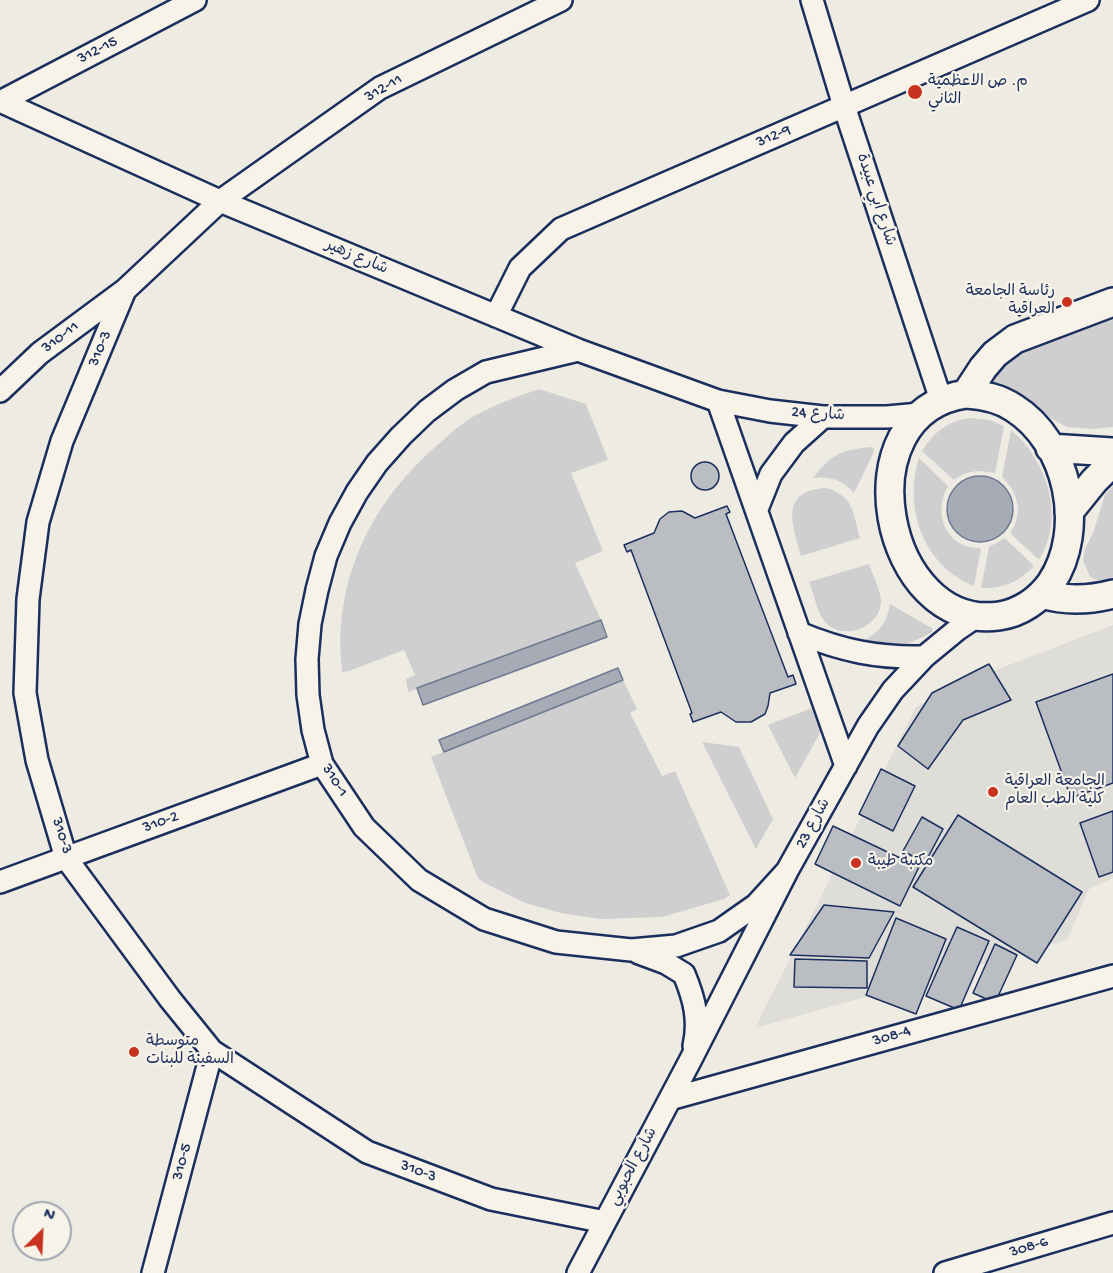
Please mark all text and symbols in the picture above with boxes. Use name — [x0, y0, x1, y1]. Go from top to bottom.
street label: 312-15 — [75, 33, 121, 69]
street label: 312-11 — [362, 71, 406, 107]
place label: م. ص الاعظمية الثاني — [928, 73, 1028, 111]
marker: م. ص الاعظمية الثاني — [906, 83, 924, 101]
street label: 312-9 — [754, 121, 794, 153]
street label: شارع ابي عبيدة — [851, 151, 899, 249]
street label: شارع زهير — [322, 236, 390, 280]
place label: رئاسة الجامعة العراقية — [966, 283, 1055, 321]
marker: رئاسة الجامعة العراقية — [1060, 295, 1074, 309]
street label: 310-11 — [39, 318, 83, 358]
street label: 310-3 — [85, 328, 117, 370]
street label: شارع 24 — [790, 404, 846, 426]
street label: 310-1 — [316, 761, 352, 801]
place label: الجامعة العراقية كلية الطب العام — [1005, 773, 1105, 811]
marker: الجامعة العراقية كلية الطب العام — [986, 785, 1000, 799]
street label: شارع 23 — [792, 795, 836, 853]
street label: 310-2 — [140, 808, 182, 838]
street label: 310-3 — [46, 815, 76, 857]
place label: مكتبة طيبة — [868, 853, 933, 873]
marker: مكتبة طيبة — [849, 856, 863, 870]
street label: 308-4 — [871, 1022, 913, 1052]
place label: متوسطة السفينة للبنات — [146, 1033, 234, 1071]
marker: متوسطة السفينة للبنات — [127, 1045, 141, 1059]
street label: شارع الحبوبي — [605, 1125, 663, 1209]
street label: 310-5 — [169, 1142, 197, 1182]
street label: 310-3 — [397, 1156, 439, 1188]
north arrow — [12, 1201, 72, 1261]
text: N — [40, 1205, 57, 1227]
street label: 308-6 — [1007, 1233, 1051, 1263]

